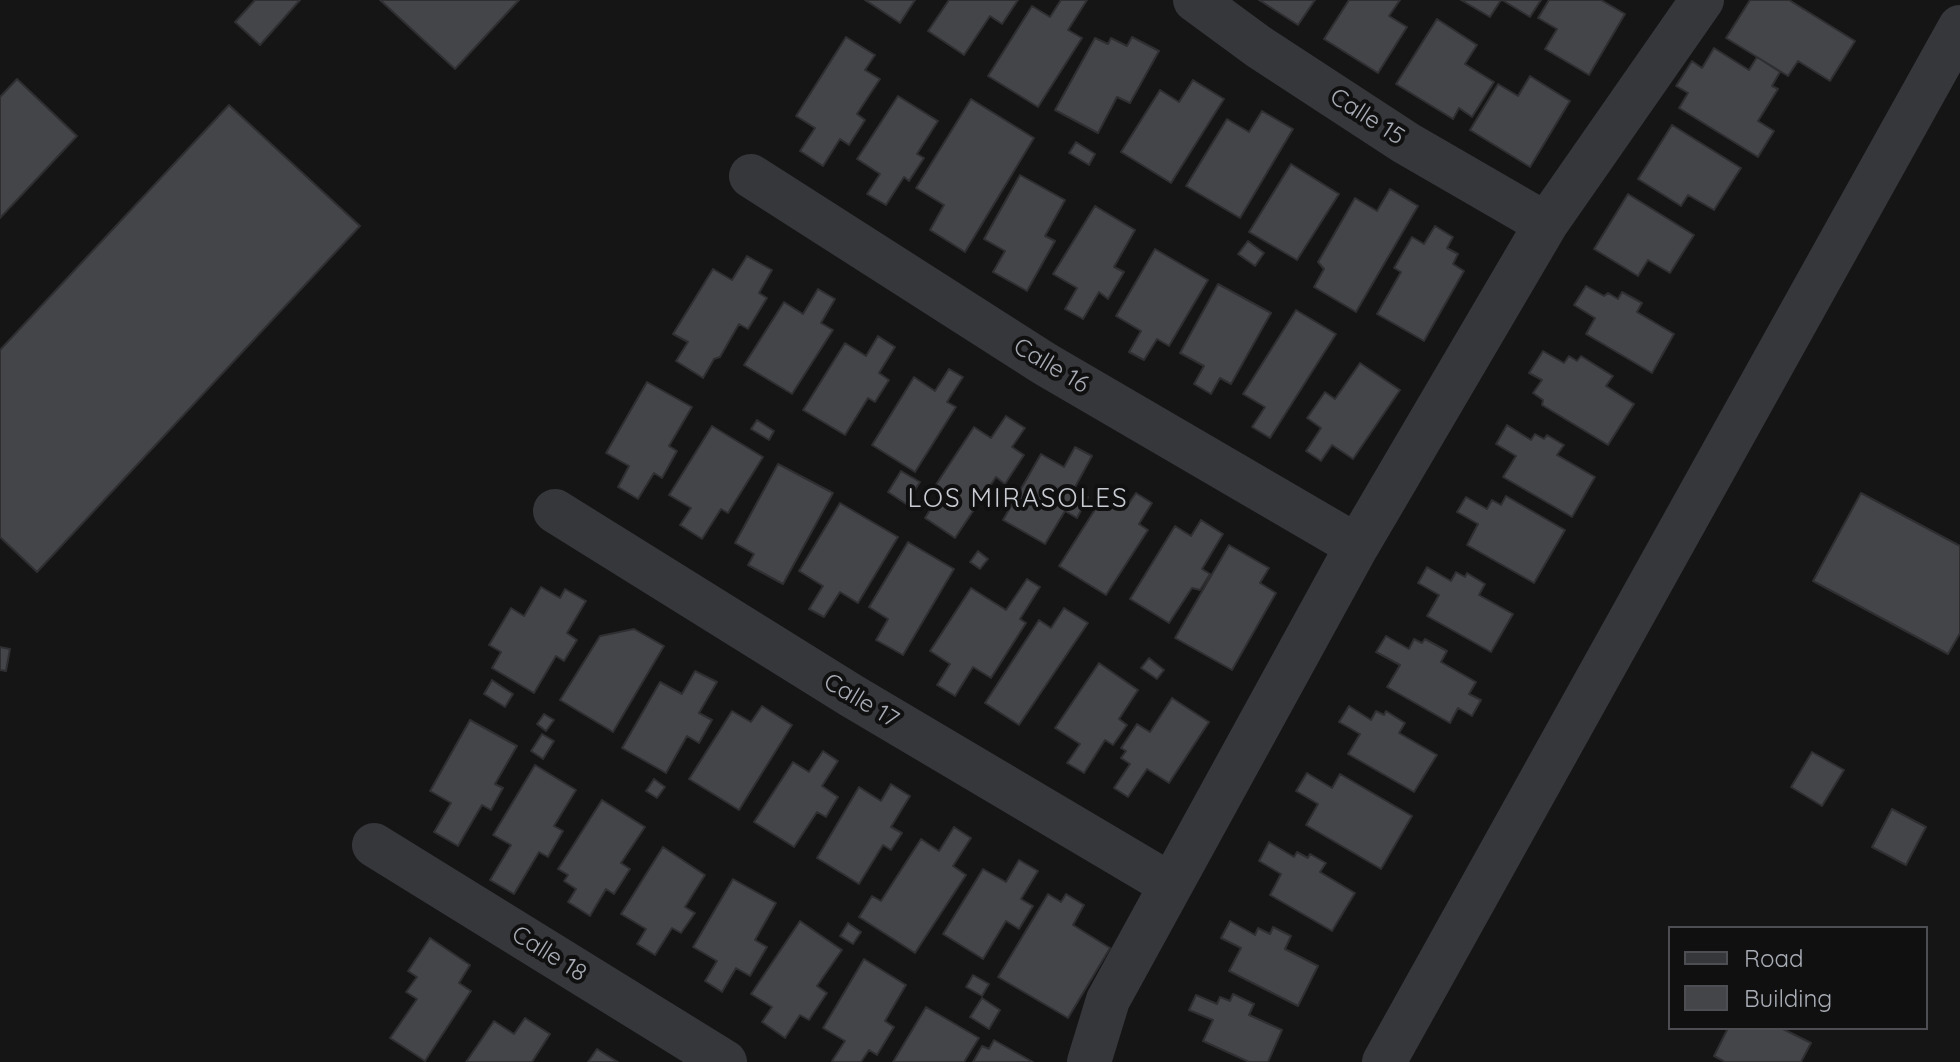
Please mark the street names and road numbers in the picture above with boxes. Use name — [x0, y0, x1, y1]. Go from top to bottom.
street label: Calle 15 — [1324, 82, 1410, 152]
street label: Calle 16 — [1008, 332, 1094, 400]
street label: Calle 17 — [818, 667, 904, 735]
street label: Calle 18 — [506, 920, 592, 988]

